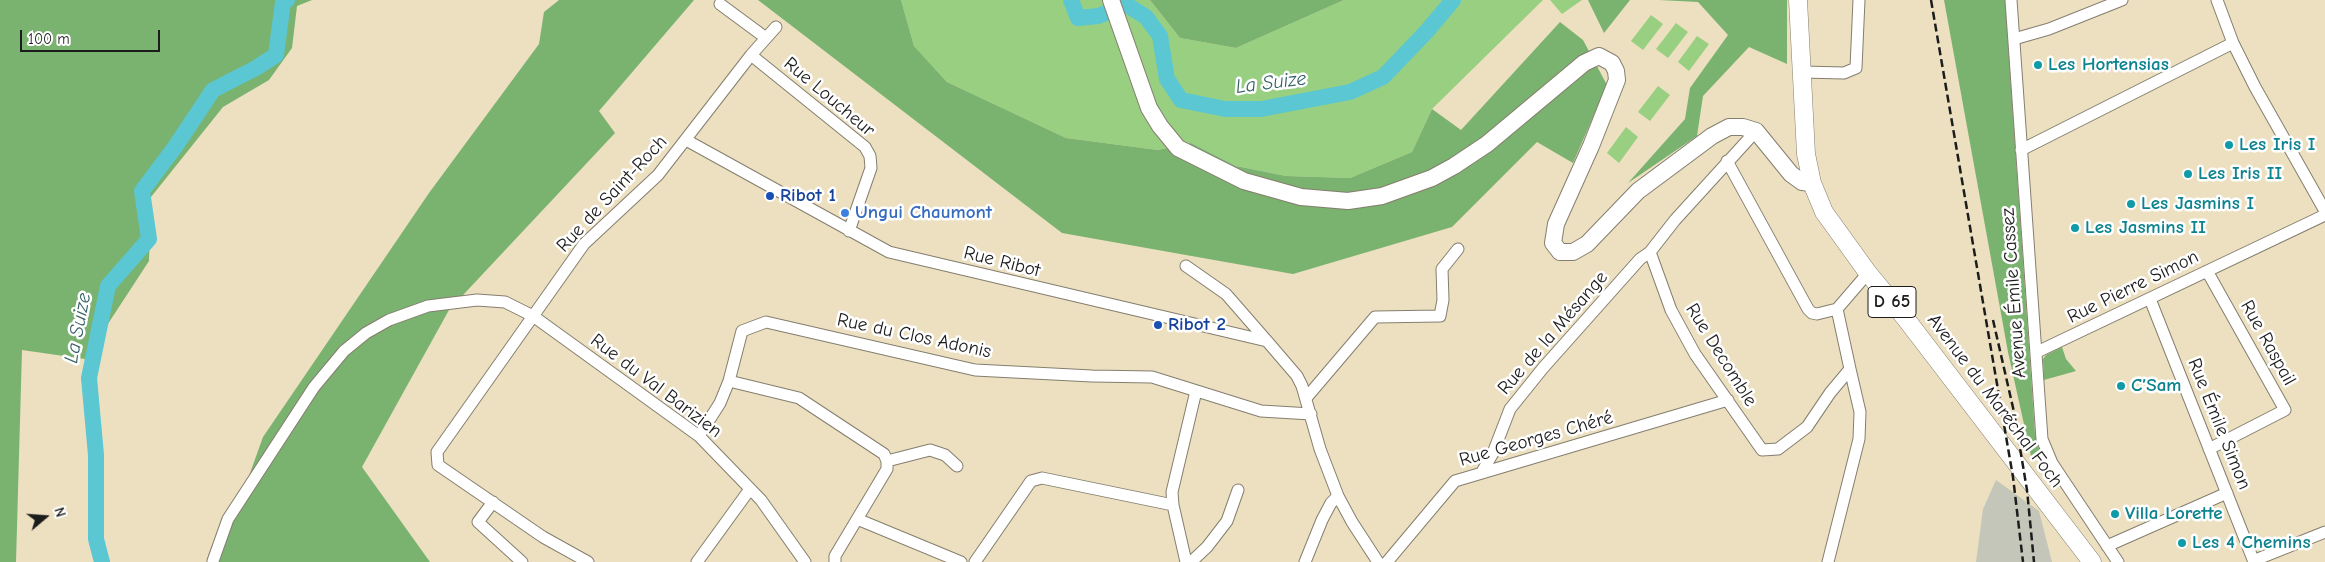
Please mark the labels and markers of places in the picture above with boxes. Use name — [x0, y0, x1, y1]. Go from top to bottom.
place label: Les Hortensias — [2048, 54, 2169, 76]
marker: Les Hortensias — [2032, 59, 2044, 71]
place label: Les Iris I — [2239, 134, 2315, 156]
marker: Les Iris I — [2223, 139, 2235, 151]
place label: Les Iris II — [2198, 163, 2282, 185]
marker: Les Iris II — [2182, 168, 2194, 180]
place label: Ribot 1 — [780, 185, 836, 207]
marker: Ribot 1 — [764, 190, 776, 202]
place label: Les Jasmins I — [2141, 193, 2254, 215]
marker: Les Jasmins I — [2125, 198, 2137, 210]
place label: Ungui Chaumont — [855, 202, 992, 224]
marker: Ungui Chaumont — [839, 207, 851, 219]
place label: Les Jasmins II — [2085, 217, 2206, 239]
marker: Les Jasmins II — [2069, 222, 2081, 234]
place label: Ribot 2 — [1168, 314, 1226, 336]
marker: Ribot 2 — [1152, 319, 1164, 331]
place label: C’Sam — [2131, 375, 2181, 397]
marker: C’Sam — [2115, 380, 2127, 392]
place label: Villa Lorette — [2125, 503, 2223, 525]
marker: Villa Lorette — [2109, 508, 2121, 520]
place label: Les 4 Chemins — [2192, 532, 2311, 554]
marker: Les 4 Chemins — [2176, 537, 2188, 549]

